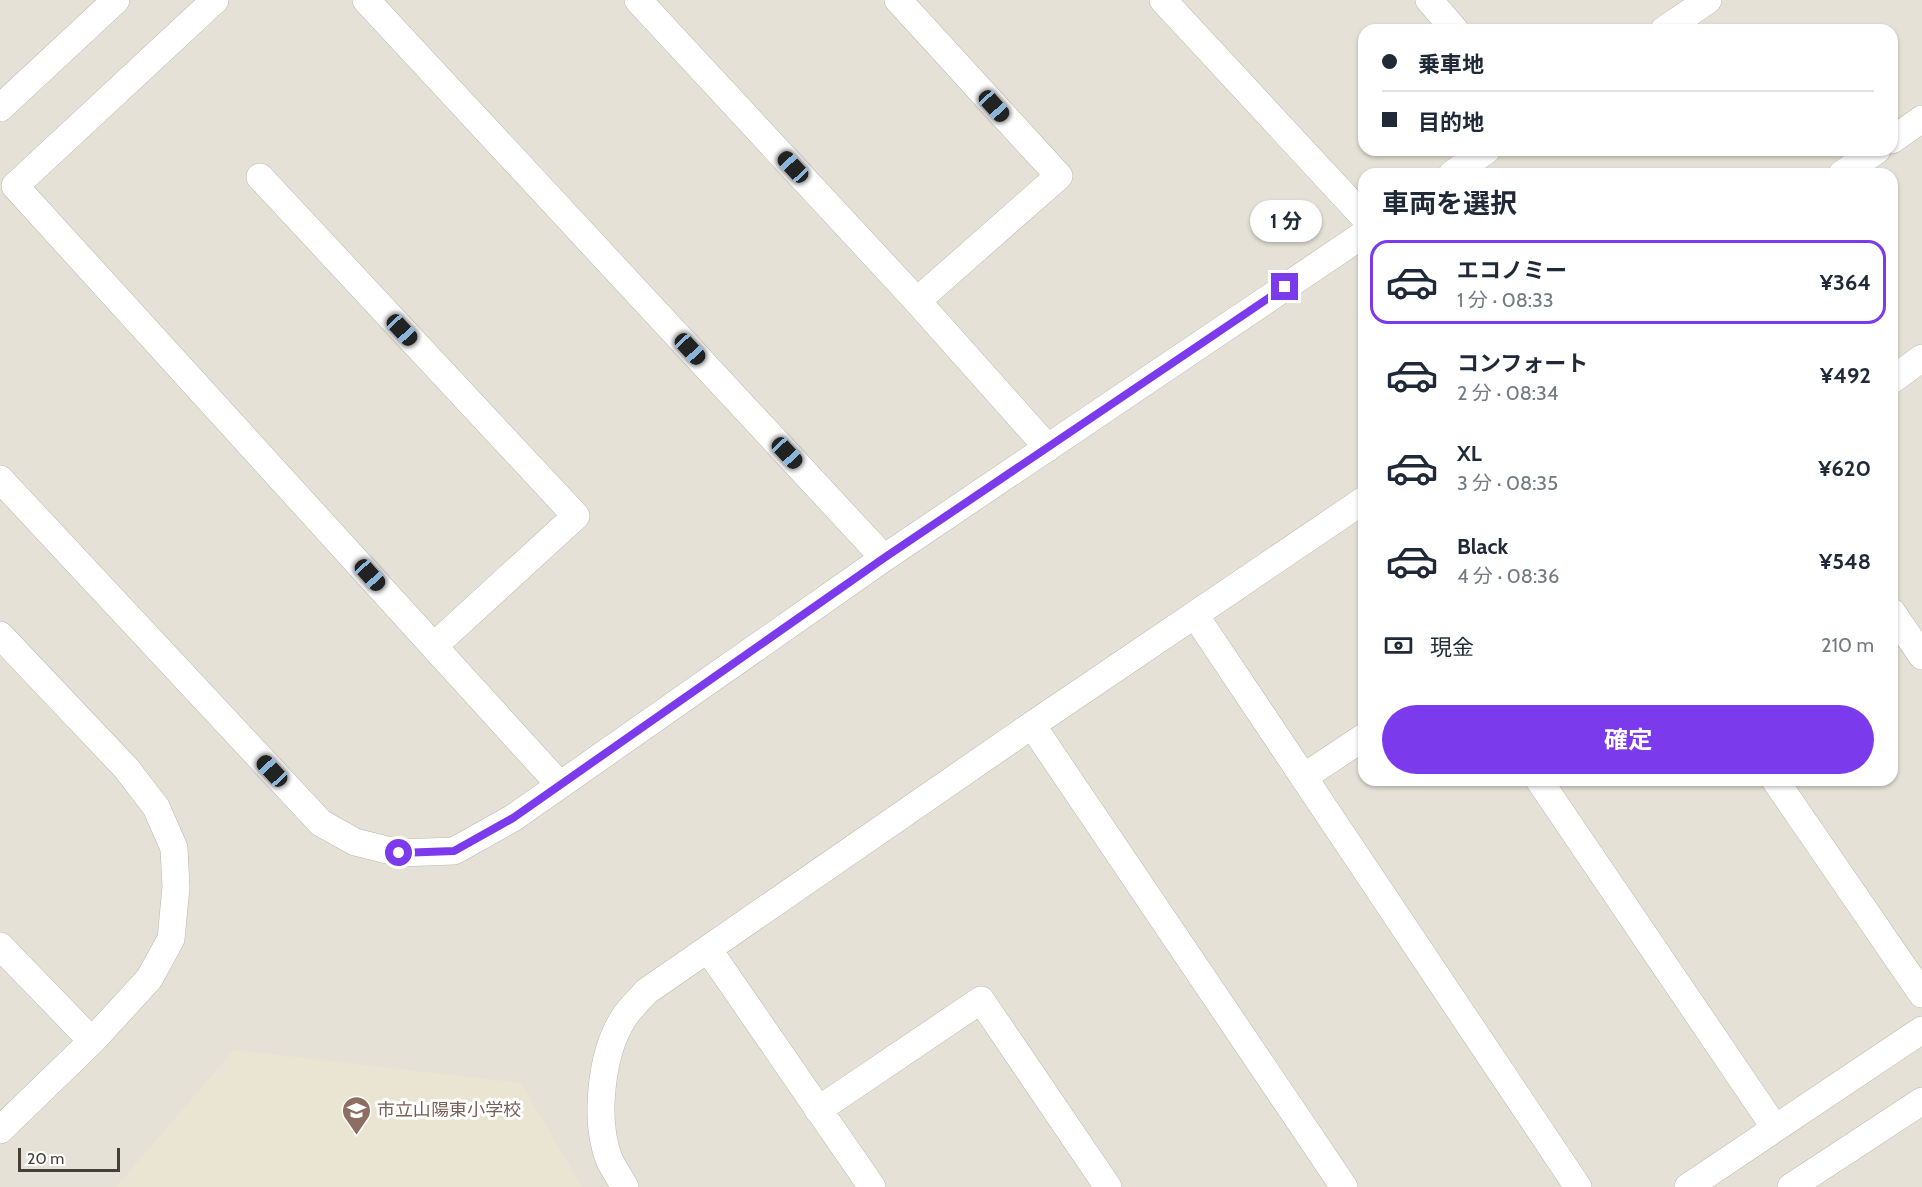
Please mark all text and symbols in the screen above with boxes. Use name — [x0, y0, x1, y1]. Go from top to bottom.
text: 乗車地 — [1418, 51, 1484, 78]
car — [975, 87, 1013, 125]
text: 目的地 — [1418, 109, 1484, 136]
car — [774, 148, 812, 186]
text: 車両を選択 — [1382, 187, 1517, 220]
callout: 1 分 — [1249, 200, 1321, 242]
text: 1 分 — [1270, 209, 1302, 233]
icon: car — [1385, 255, 1439, 309]
text: エコノミー — [1457, 257, 1567, 284]
text: ¥364 — [1820, 269, 1871, 296]
route end — [1271, 273, 1298, 300]
text: 1 分 · 08:33 — [1457, 288, 1554, 312]
car — [383, 311, 421, 349]
car — [671, 330, 709, 368]
icon: car — [1385, 348, 1439, 402]
text: コンフォート — [1457, 350, 1588, 377]
text: ¥492 — [1820, 362, 1871, 389]
text: 2 分 · 08:34 — [1457, 381, 1558, 405]
car — [768, 434, 806, 472]
text: XL — [1457, 440, 1482, 467]
icon: car — [1385, 441, 1439, 495]
text: ¥620 — [1818, 455, 1871, 482]
text: 3 分 · 08:35 — [1457, 471, 1558, 495]
text: Black — [1457, 533, 1508, 560]
icon: car — [1385, 534, 1439, 588]
text: ¥548 — [1819, 548, 1871, 575]
car — [351, 556, 389, 594]
text: 4 分 · 08:36 — [1457, 564, 1559, 588]
icon: cash — [1382, 629, 1415, 662]
text: 210 m — [1821, 633, 1874, 657]
text: 現金 — [1430, 634, 1474, 661]
button: 確定 — [1382, 705, 1874, 774]
car — [253, 752, 291, 790]
route start — [385, 839, 412, 866]
school or university icon: 市立山陽東小学校 — [340, 1094, 372, 1136]
place label: 市立山陽東小学校 — [377, 1099, 521, 1121]
scale bar — [18, 1145, 120, 1172]
text: 20 m — [27, 1149, 64, 1168]

